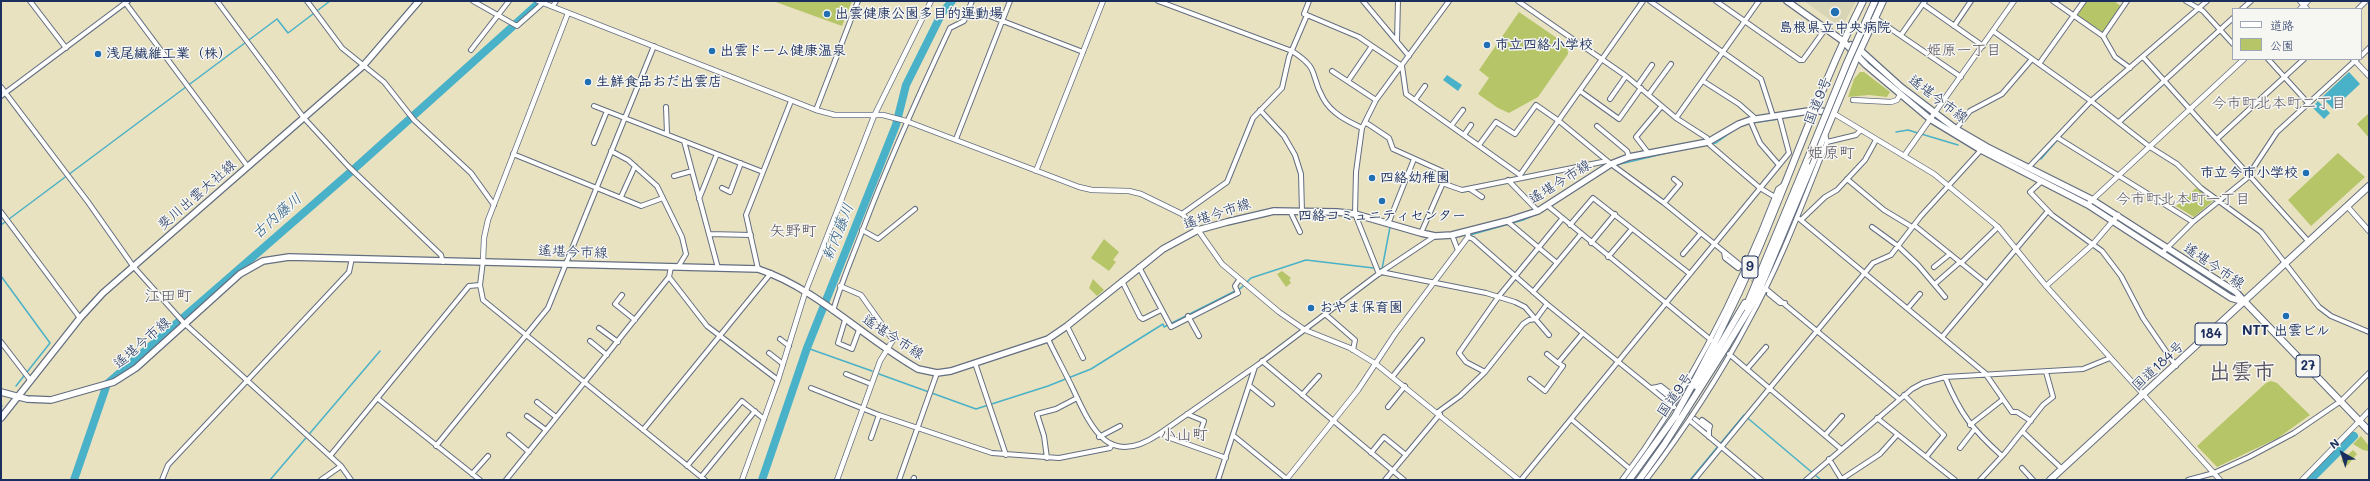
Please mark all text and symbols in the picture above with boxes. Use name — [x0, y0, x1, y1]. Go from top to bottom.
place label: 出雲健康公園多目的運動場 — [835, 6, 1003, 22]
marker: 島根県立中央病院 — [1829, 6, 1841, 18]
legend — [2232, 8, 2362, 60]
marker: 出雲健康公園多目的運動場 — [822, 9, 832, 19]
text: 道路 — [2270, 17, 2294, 33]
place label: 島根県立中央病院 — [1779, 20, 1891, 36]
place label: 市立四絡小学校 — [1495, 37, 1593, 53]
text: 公園 — [2270, 37, 2294, 53]
marker: 市立四絡小学校 — [1482, 40, 1492, 50]
district label: 姫原一丁目 — [1927, 41, 2001, 59]
place label: 出雲ドーム健康温泉 — [720, 43, 846, 59]
place label: 浅尾繊維工業（株） — [106, 46, 232, 62]
marker: 出雲ドーム健康温泉 — [707, 46, 717, 56]
marker: 浅尾繊維工業（株） — [93, 49, 103, 59]
street label: 遙堪今市線 — [1905, 71, 1971, 127]
place label: 生鮮食品おだ出雲店 — [596, 74, 722, 90]
street label: 国道9号 — [1801, 75, 1835, 127]
marker: 生鮮食品おだ出雲店 — [583, 77, 593, 87]
district label: 今市町北本町二丁目 — [2212, 94, 2346, 112]
district label: 姫原町 — [1807, 143, 1855, 163]
street label: 遙堪今市線 — [1526, 156, 1594, 208]
street label: 斐川出雲大社線 — [155, 157, 239, 233]
place label: 市立今市小学校 — [2200, 165, 2298, 181]
marker: 市立今市小学校 — [2301, 168, 2311, 178]
place label: 四絡幼稚園 — [1380, 170, 1450, 186]
marker: 四絡幼稚園 — [1367, 173, 1377, 183]
water label: 古内藤川 — [248, 190, 306, 242]
district label: 今市町北本町一丁目 — [2116, 190, 2250, 208]
street label: 遙堪今市線 — [1181, 195, 1253, 233]
marker: 四絡コミュニティセンター — [1377, 196, 1387, 206]
water label: 新内藤川 — [818, 201, 858, 263]
place label: 四絡コミュニティセンター — [1298, 208, 1466, 224]
district label: 矢野町 — [769, 221, 817, 241]
street label: 遙堪今市線 — [2180, 239, 2248, 293]
street label: 遙堪今市線 — [538, 242, 608, 262]
road number: 9 — [1742, 256, 1758, 278]
district label: 江田町 — [144, 286, 192, 306]
place label: おやま保育園 — [1319, 300, 1403, 316]
marker: おやま保育園 — [1306, 303, 1316, 313]
street label: 遙堪今市線 — [859, 311, 927, 363]
marker: NTT 出雲ビル — [2281, 311, 2291, 321]
street label: 遙堪今市線 — [110, 314, 174, 372]
road number: 184 — [2195, 323, 2227, 345]
place label: NTT 出雲ビル — [2242, 323, 2330, 339]
street label: 国道184号 — [2129, 338, 2187, 394]
road number: 27 — [2296, 355, 2320, 377]
district label: 出雲市 — [2209, 359, 2275, 385]
street label: 国道9号 — [1654, 370, 1696, 420]
district label: 小山町 — [1160, 425, 1208, 445]
north arrow — [2322, 433, 2362, 473]
text: N — [2326, 435, 2342, 452]

